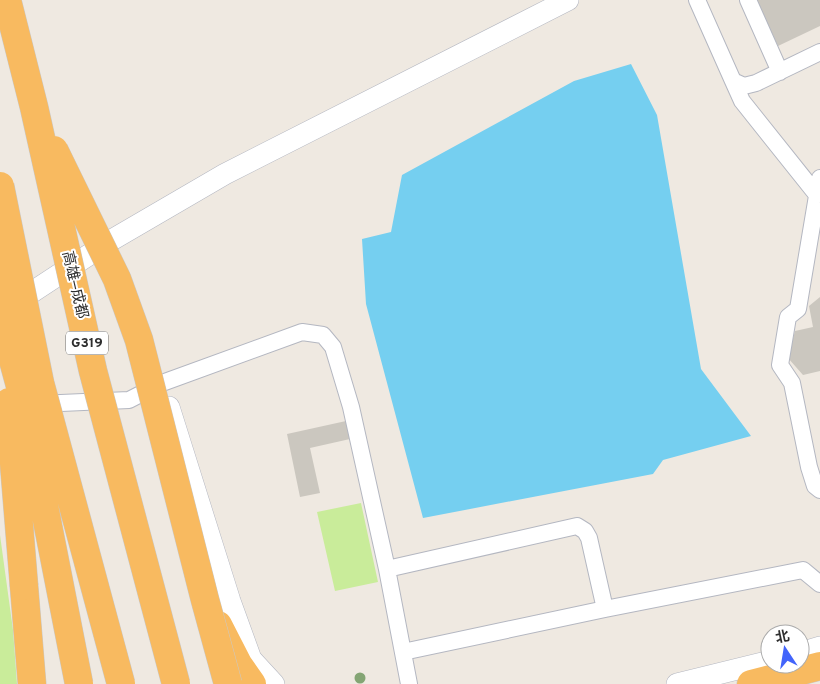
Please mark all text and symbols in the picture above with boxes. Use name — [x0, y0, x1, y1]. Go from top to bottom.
street label: 高雄—成都 — [57, 249, 91, 321]
road number: G319 — [66, 332, 108, 354]
north arrow — [760, 624, 810, 674]
text: 北 — [774, 628, 791, 648]

